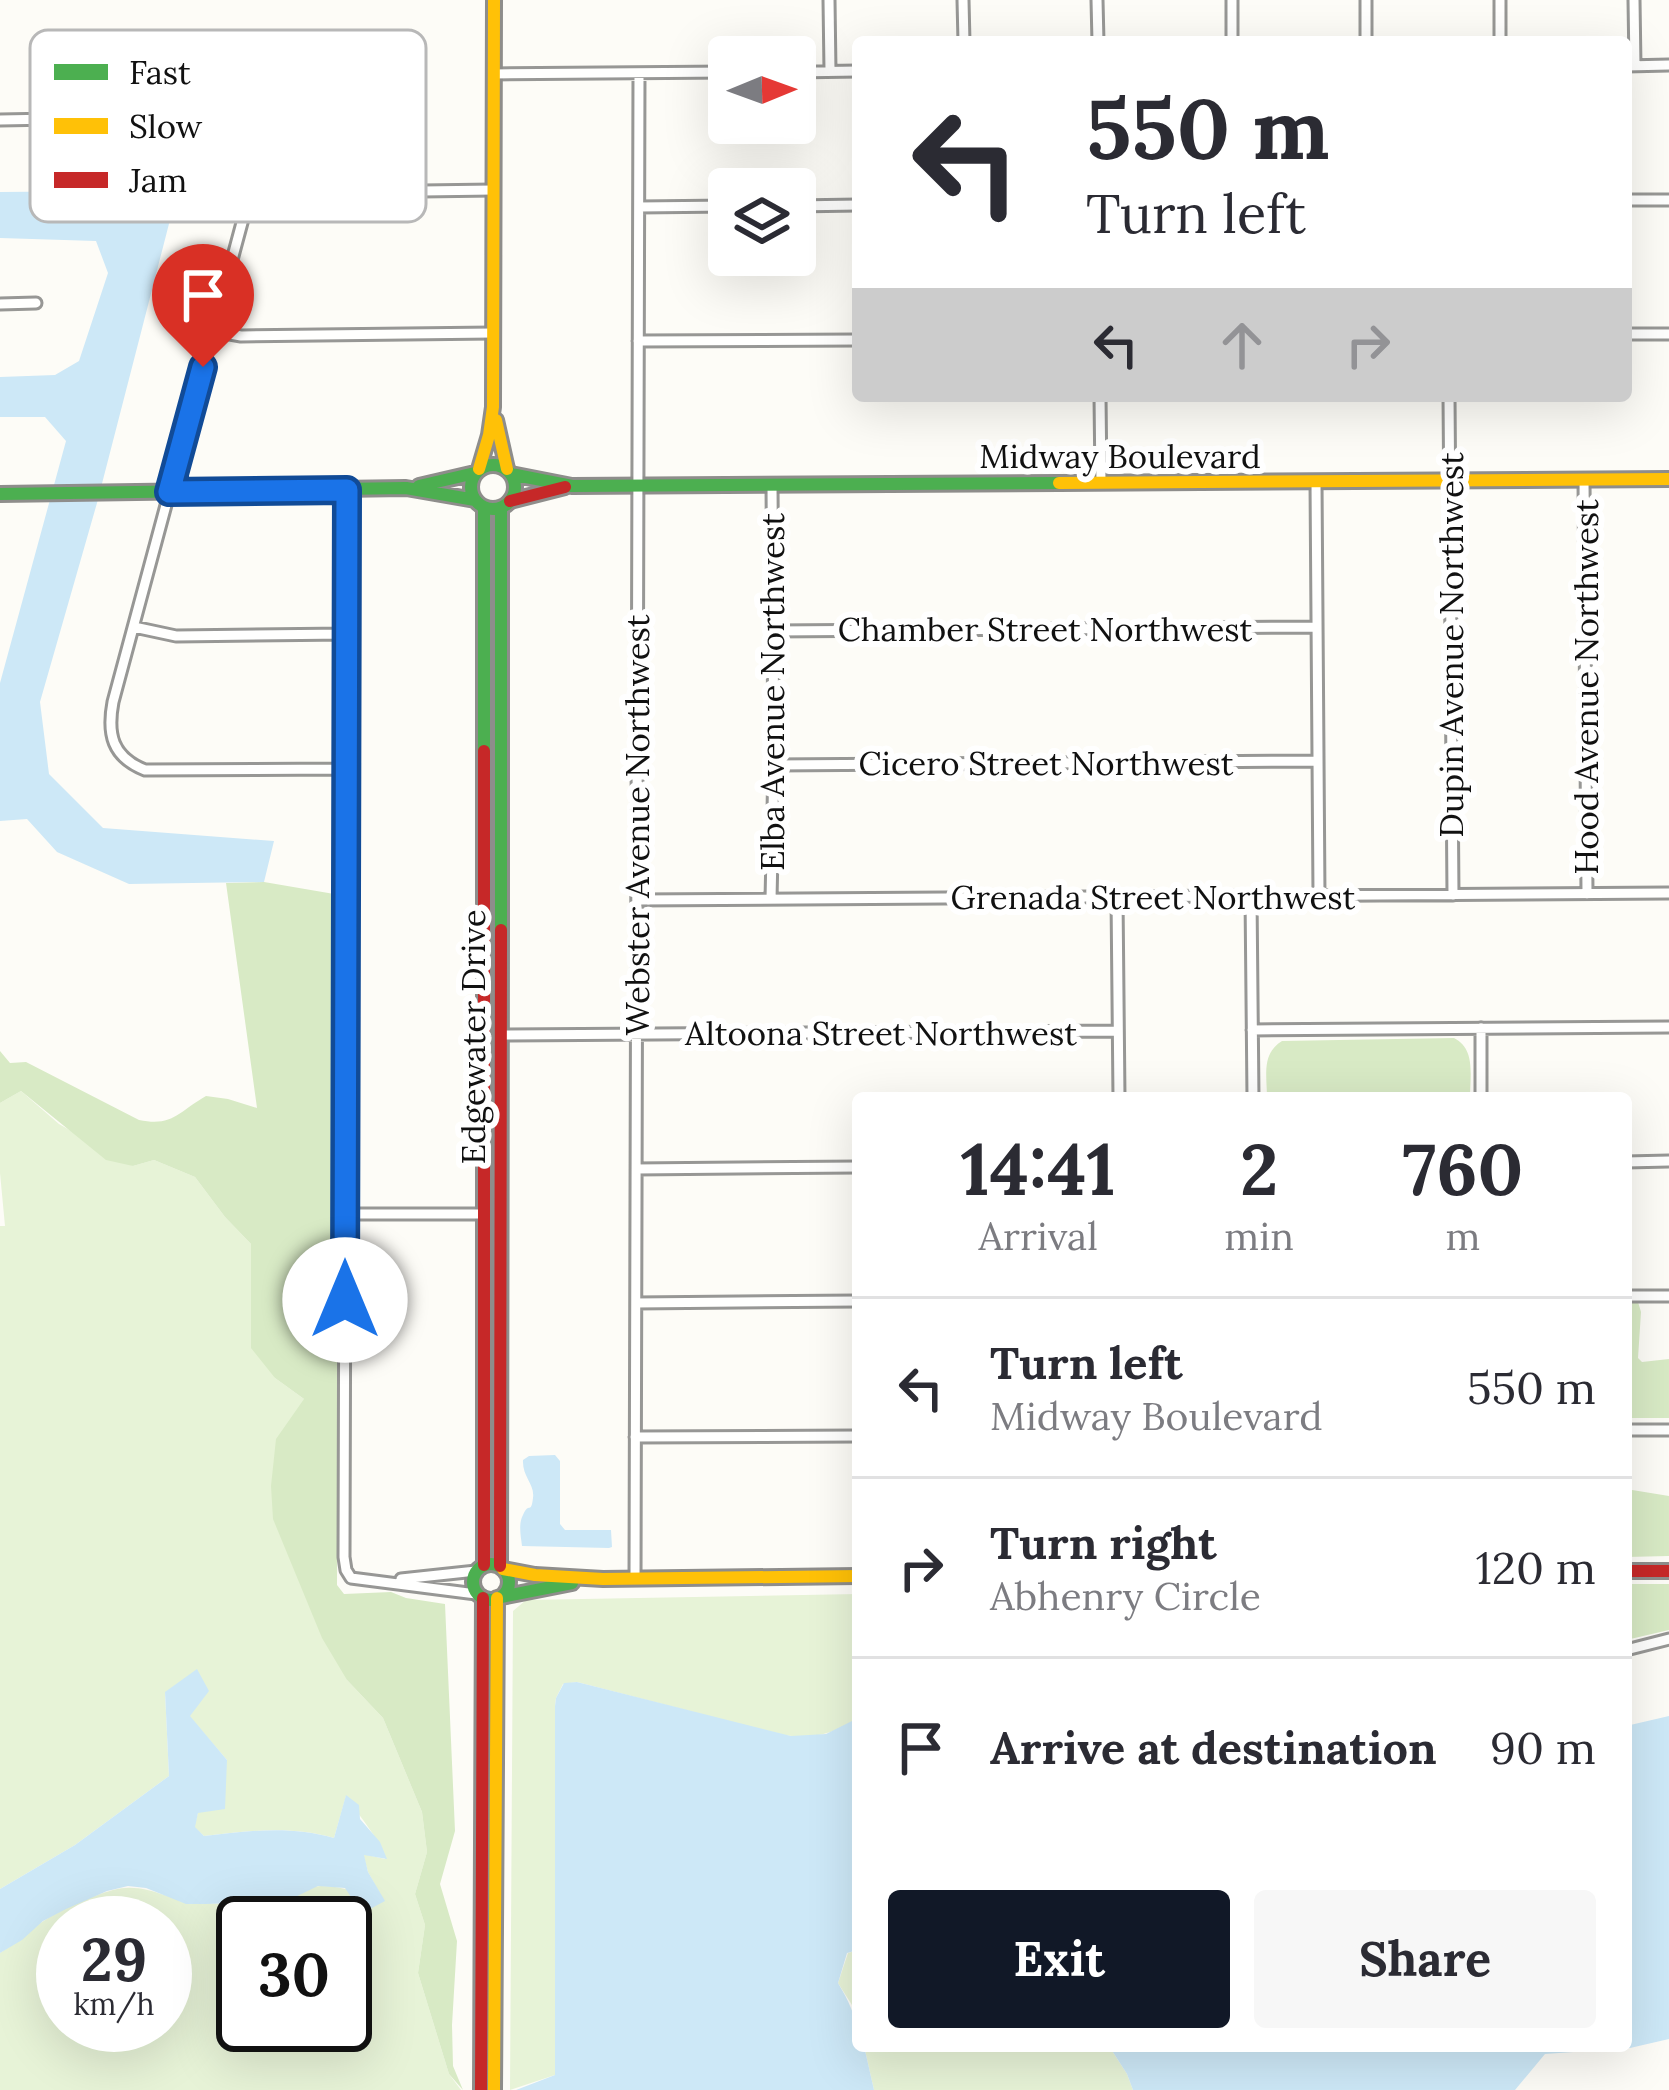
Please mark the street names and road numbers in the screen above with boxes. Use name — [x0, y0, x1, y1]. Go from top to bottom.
street label: Midway Boulevard — [979, 435, 1261, 477]
street label: Dupin Avenue Northwest — [1430, 452, 1472, 838]
street label: Hood Avenue Northwest — [1565, 499, 1607, 875]
street label: Elba Avenue Northwest — [751, 513, 793, 871]
street label: Chamber Street Northwest — [838, 608, 1253, 650]
street label: Webster Avenue Northwest — [616, 614, 658, 1036]
street label: Cicero Street Northwest — [859, 742, 1234, 784]
street label: Grenada Street Northwest — [951, 876, 1356, 918]
street label: Edgewater Drive — [452, 909, 494, 1165]
street label: Altoona Street Northwest — [684, 1012, 1077, 1054]

